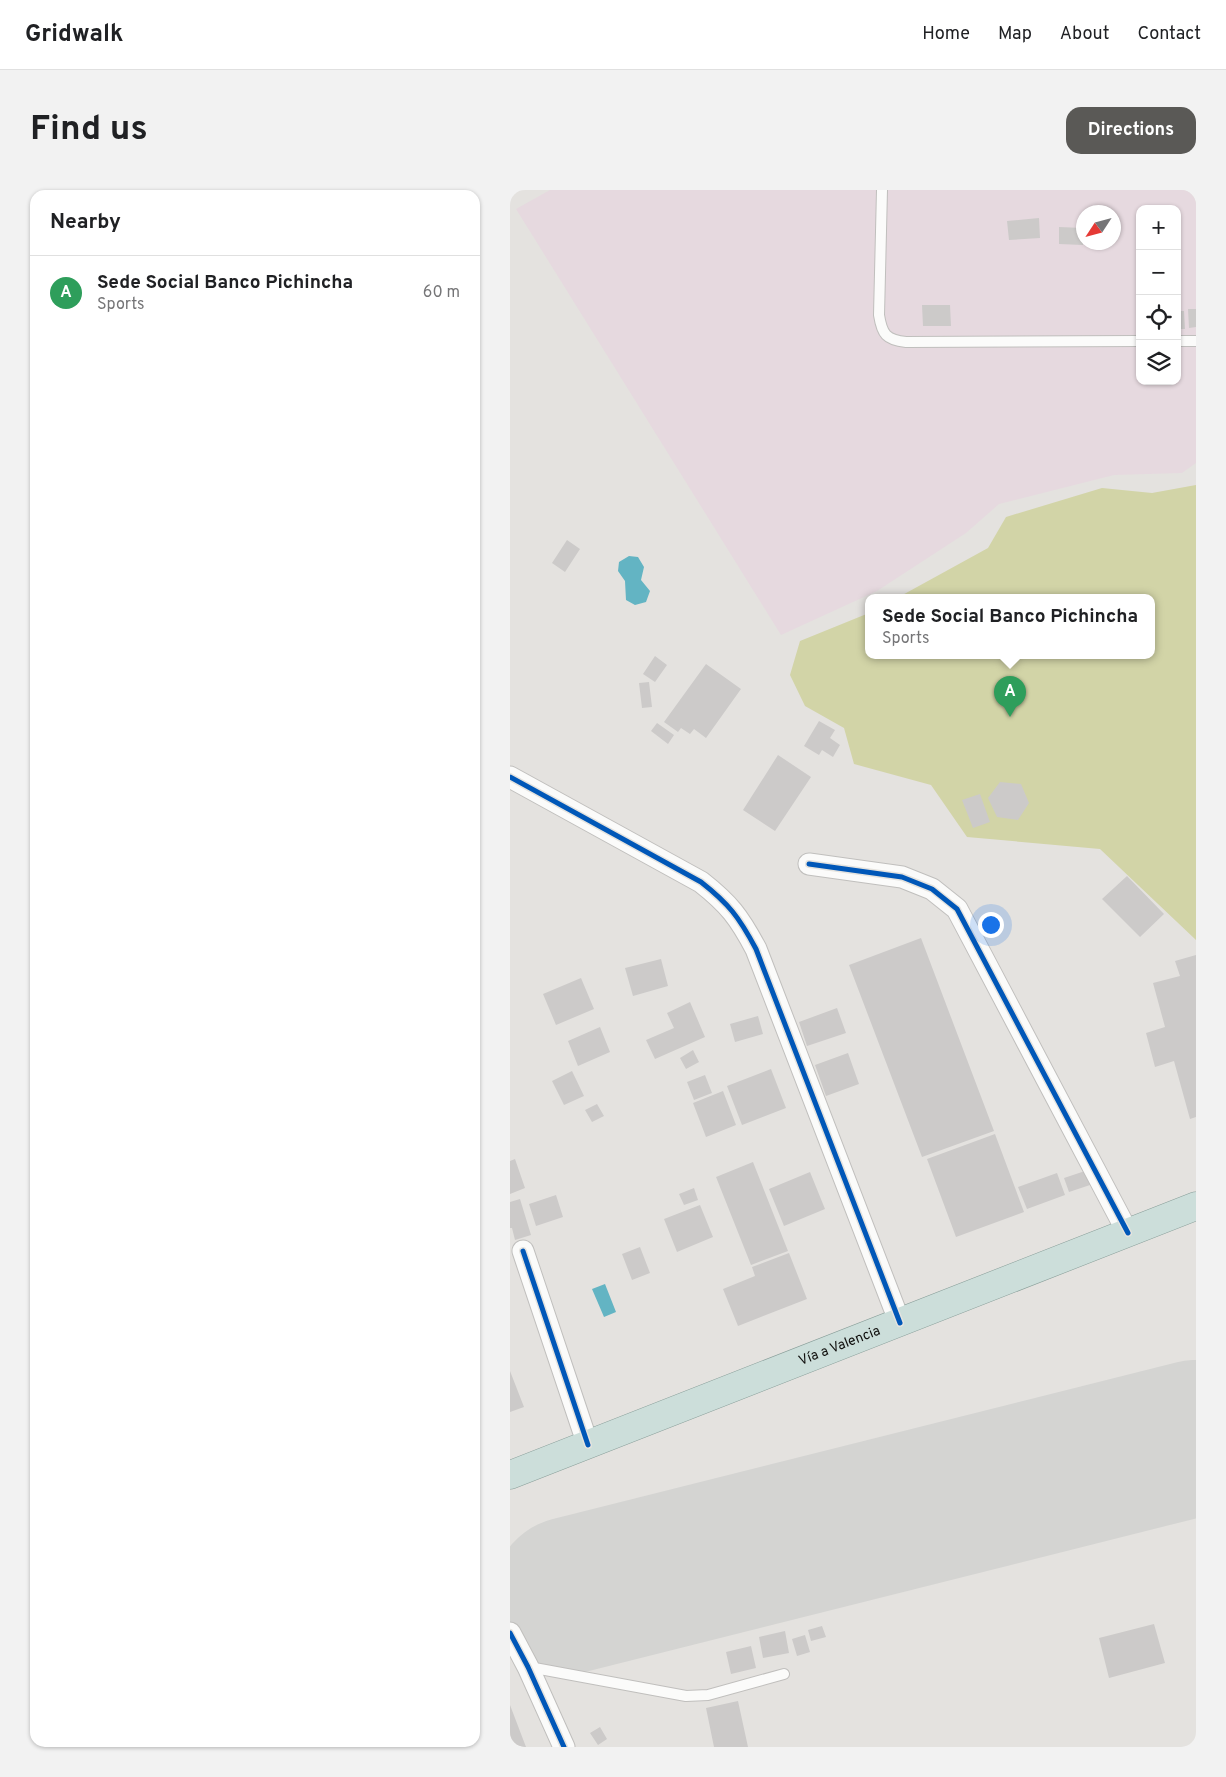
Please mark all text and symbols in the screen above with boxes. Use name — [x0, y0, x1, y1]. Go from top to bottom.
text: Gridwalk — [25, 20, 123, 50]
text: Home — [922, 23, 970, 46]
text: Map — [998, 23, 1032, 46]
text: About — [1060, 23, 1109, 46]
text: Contact — [1137, 23, 1201, 46]
button: Directions — [1066, 107, 1196, 154]
text: Find us — [30, 108, 148, 152]
north arrow — [1076, 205, 1121, 250]
map controls — [1136, 205, 1181, 385]
button: + — [1136, 205, 1181, 250]
text: Nearby — [50, 209, 121, 236]
button: − — [1136, 250, 1181, 295]
text: Sede Social Banco Pichincha — [97, 271, 353, 295]
text: A — [60, 283, 72, 303]
text: 60 m — [423, 283, 460, 303]
text: Sports — [97, 295, 145, 315]
button: locate — [1136, 295, 1181, 340]
button: layers — [1136, 340, 1181, 385]
popup — [865, 594, 1155, 659]
text: Sede Social Banco Pichincha — [882, 605, 1138, 629]
text: Sports — [882, 629, 930, 649]
pin: A — [994, 676, 1026, 717]
your location — [978, 912, 1004, 938]
street label: Vía a Valencia — [796, 1322, 883, 1369]

